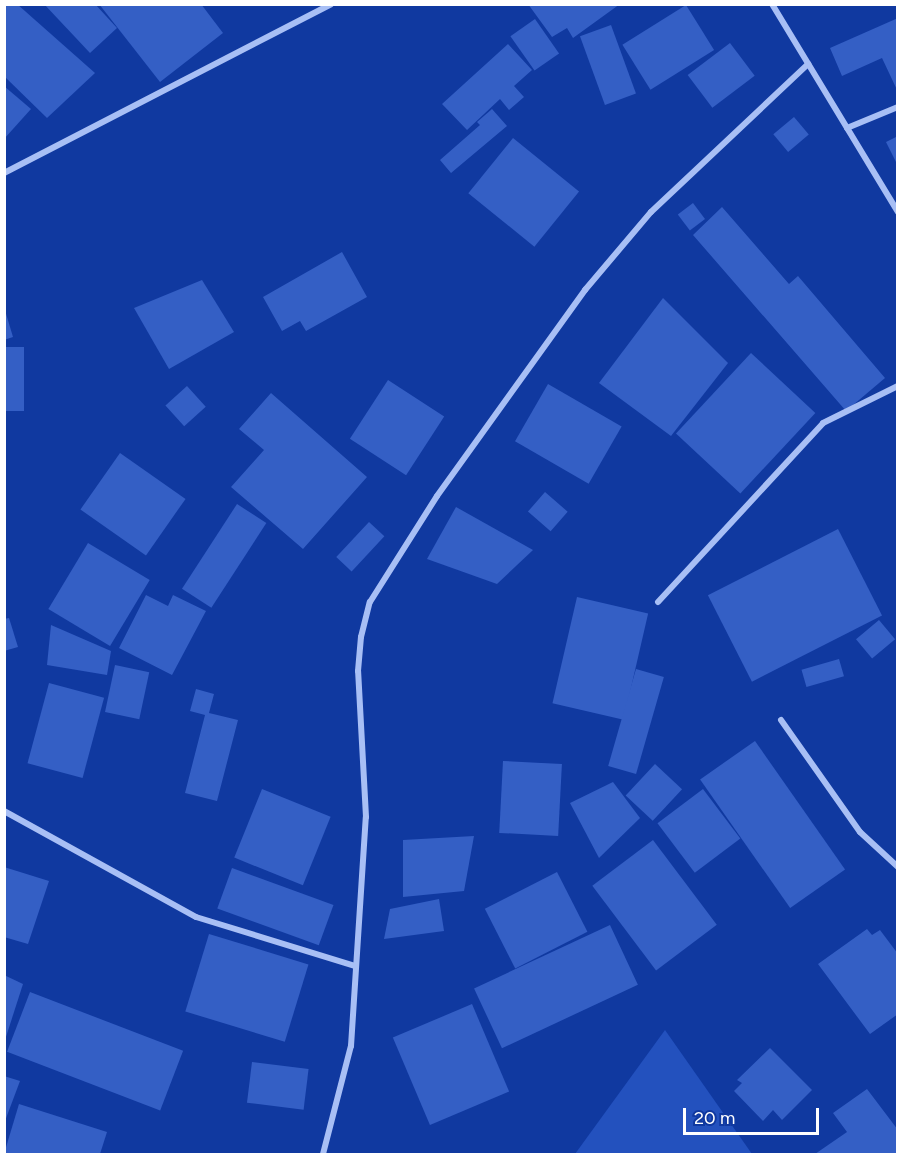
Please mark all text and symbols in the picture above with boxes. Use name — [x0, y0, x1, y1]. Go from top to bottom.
scale bar — [686, 1096, 822, 1134]
text: 20 m — [694, 1107, 735, 1129]

